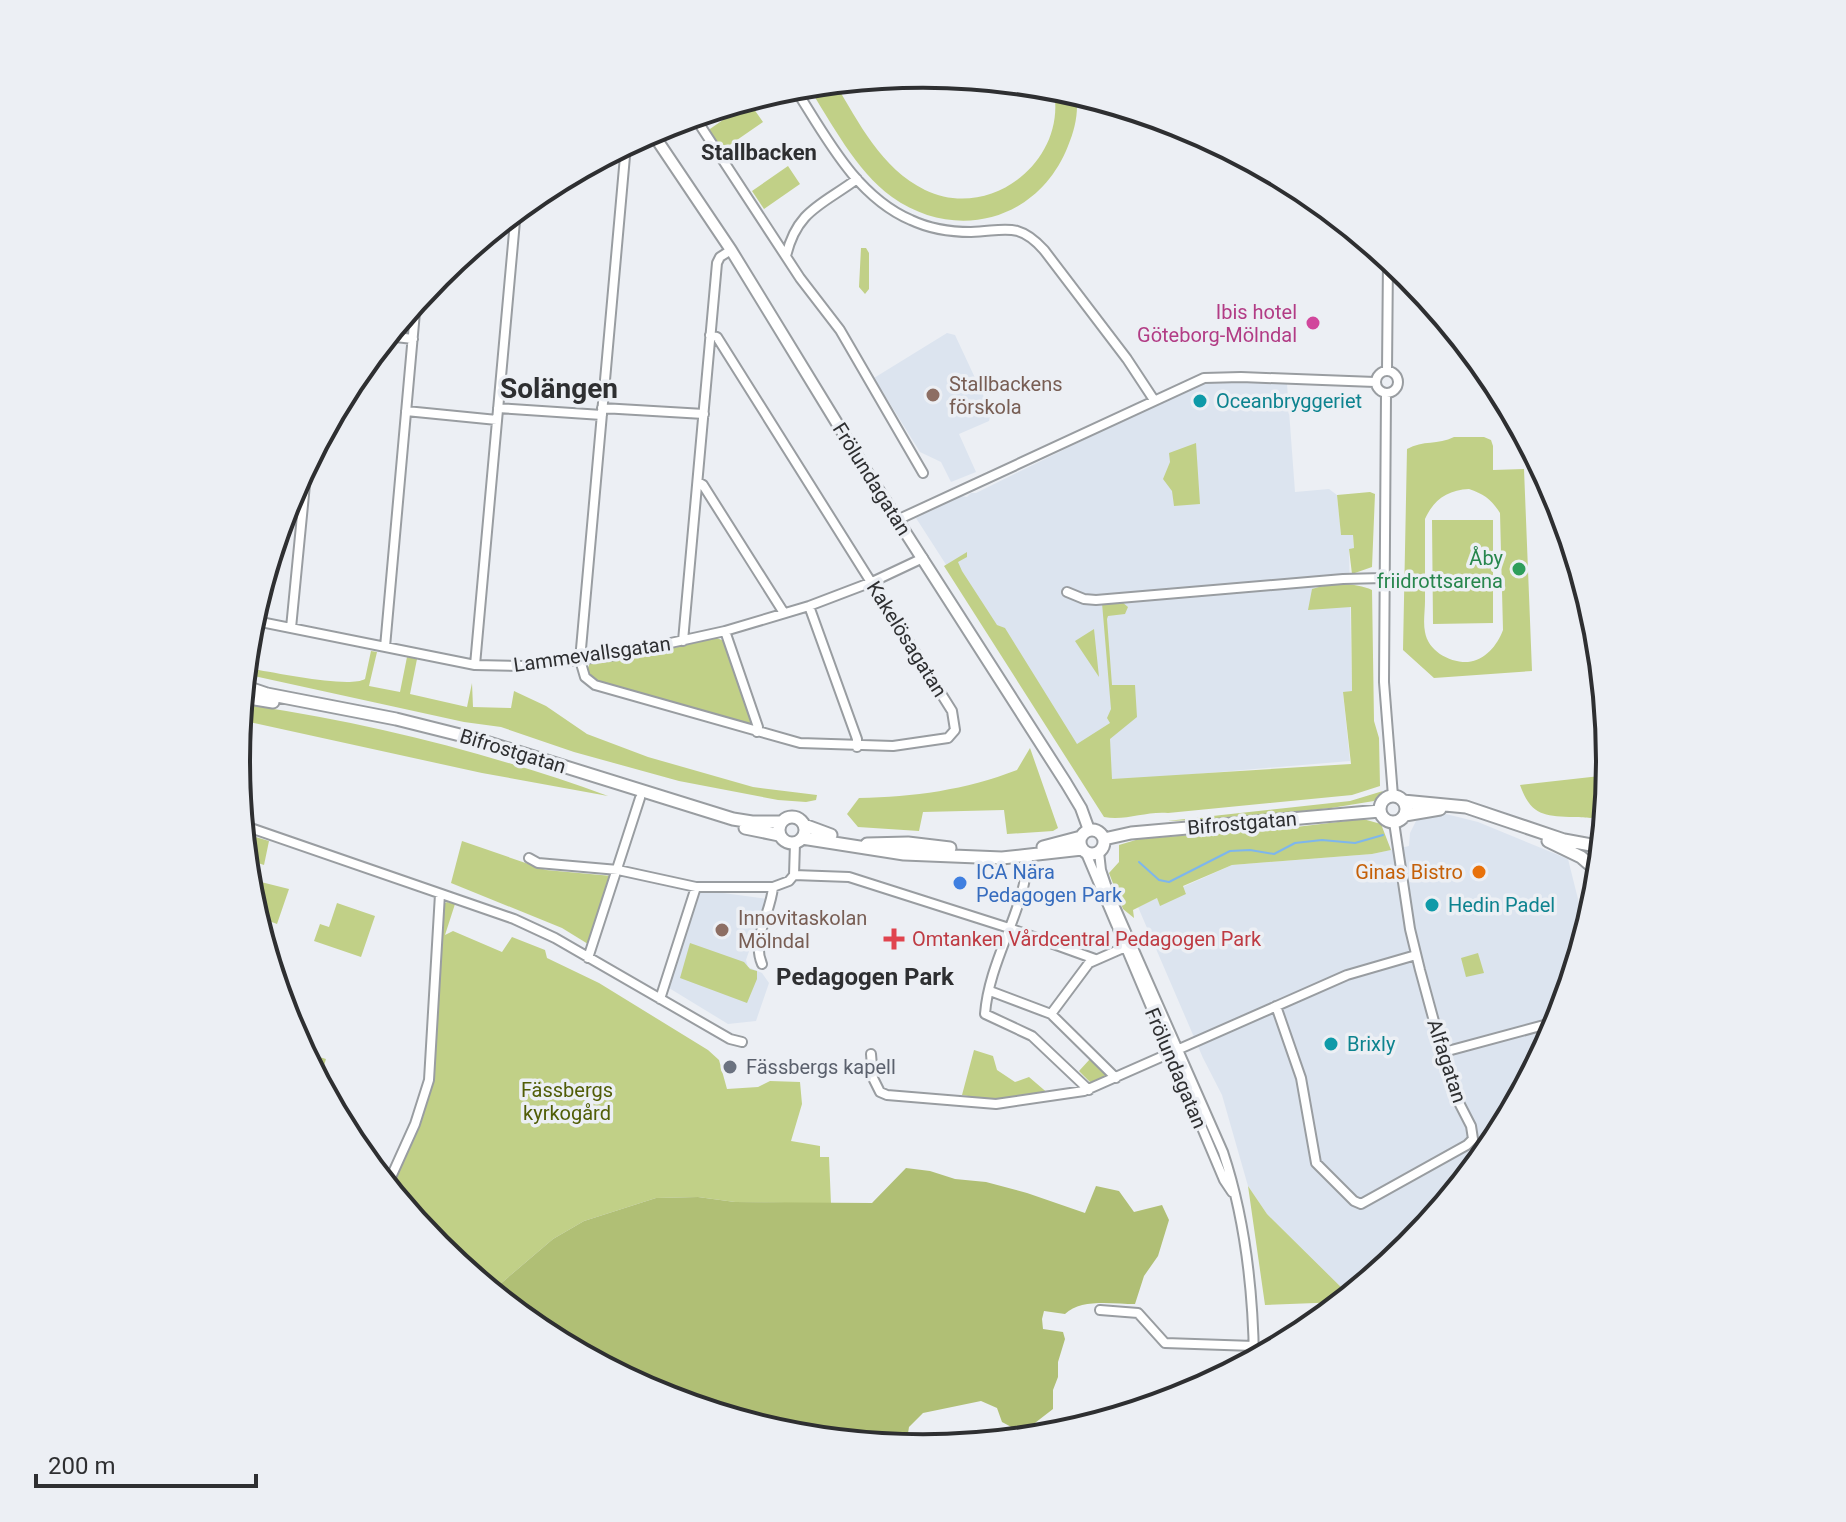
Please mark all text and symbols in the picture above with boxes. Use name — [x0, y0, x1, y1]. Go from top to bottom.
district label: Stallbacken — [701, 140, 817, 165]
place label: Ibis hotel Göteborg-Mölndal — [1137, 300, 1297, 347]
marker: Ibis hotel Göteborg-Mölndal — [1304, 314, 1322, 332]
district label: Solängen — [500, 372, 618, 405]
place label: Stallbackens förskola — [949, 372, 1063, 419]
marker: Stallbackens förskola — [924, 386, 942, 404]
place label: Oceanbryggeriet — [1216, 389, 1362, 413]
marker: Oceanbryggeriet — [1191, 392, 1209, 410]
street label: Frölundagatan — [828, 418, 916, 540]
place label: Åby friidrottsarena — [1377, 546, 1504, 593]
marker: Åby friidrottsarena — [1510, 560, 1528, 578]
street label: Kakelösagatan — [862, 577, 952, 701]
street label: Lammevallsgatan — [512, 631, 672, 677]
street label: Bifrostgatan — [457, 723, 569, 779]
street label: Bifrostgatan — [1186, 806, 1298, 840]
place label: ICA Nära Pedagogen Park — [976, 860, 1123, 907]
place label: Ginas Bistro — [1355, 860, 1463, 884]
marker: Ginas Bistro — [1470, 863, 1488, 881]
marker: ICA Nära Pedagogen Park — [951, 874, 969, 892]
place label: Hedin Padel — [1448, 893, 1555, 917]
marker: Hedin Padel — [1423, 896, 1441, 914]
place label: Innovitaskolan Mölndal — [738, 906, 867, 953]
marker: Innovitaskolan Mölndal — [713, 921, 731, 939]
place label: Omtanken Vårdcentral Pedagogen Park — [912, 927, 1262, 951]
marker: Omtanken Vårdcentral Pedagogen Park — [883, 928, 905, 950]
district label: Pedagogen Park — [776, 963, 955, 991]
street label: Frölundagatan — [1140, 1004, 1212, 1132]
street label: Alfagatan — [1422, 1016, 1472, 1106]
place label: Brixly — [1347, 1032, 1396, 1056]
marker: Brixly — [1322, 1035, 1340, 1053]
place label: Fässbergs kapell — [746, 1055, 896, 1079]
marker: Fässbergs kapell — [721, 1058, 739, 1076]
park label: Fässbergs kyrkogård — [521, 1078, 613, 1125]
scale bar — [36, 1438, 256, 1488]
text: 200 m — [48, 1452, 115, 1480]

